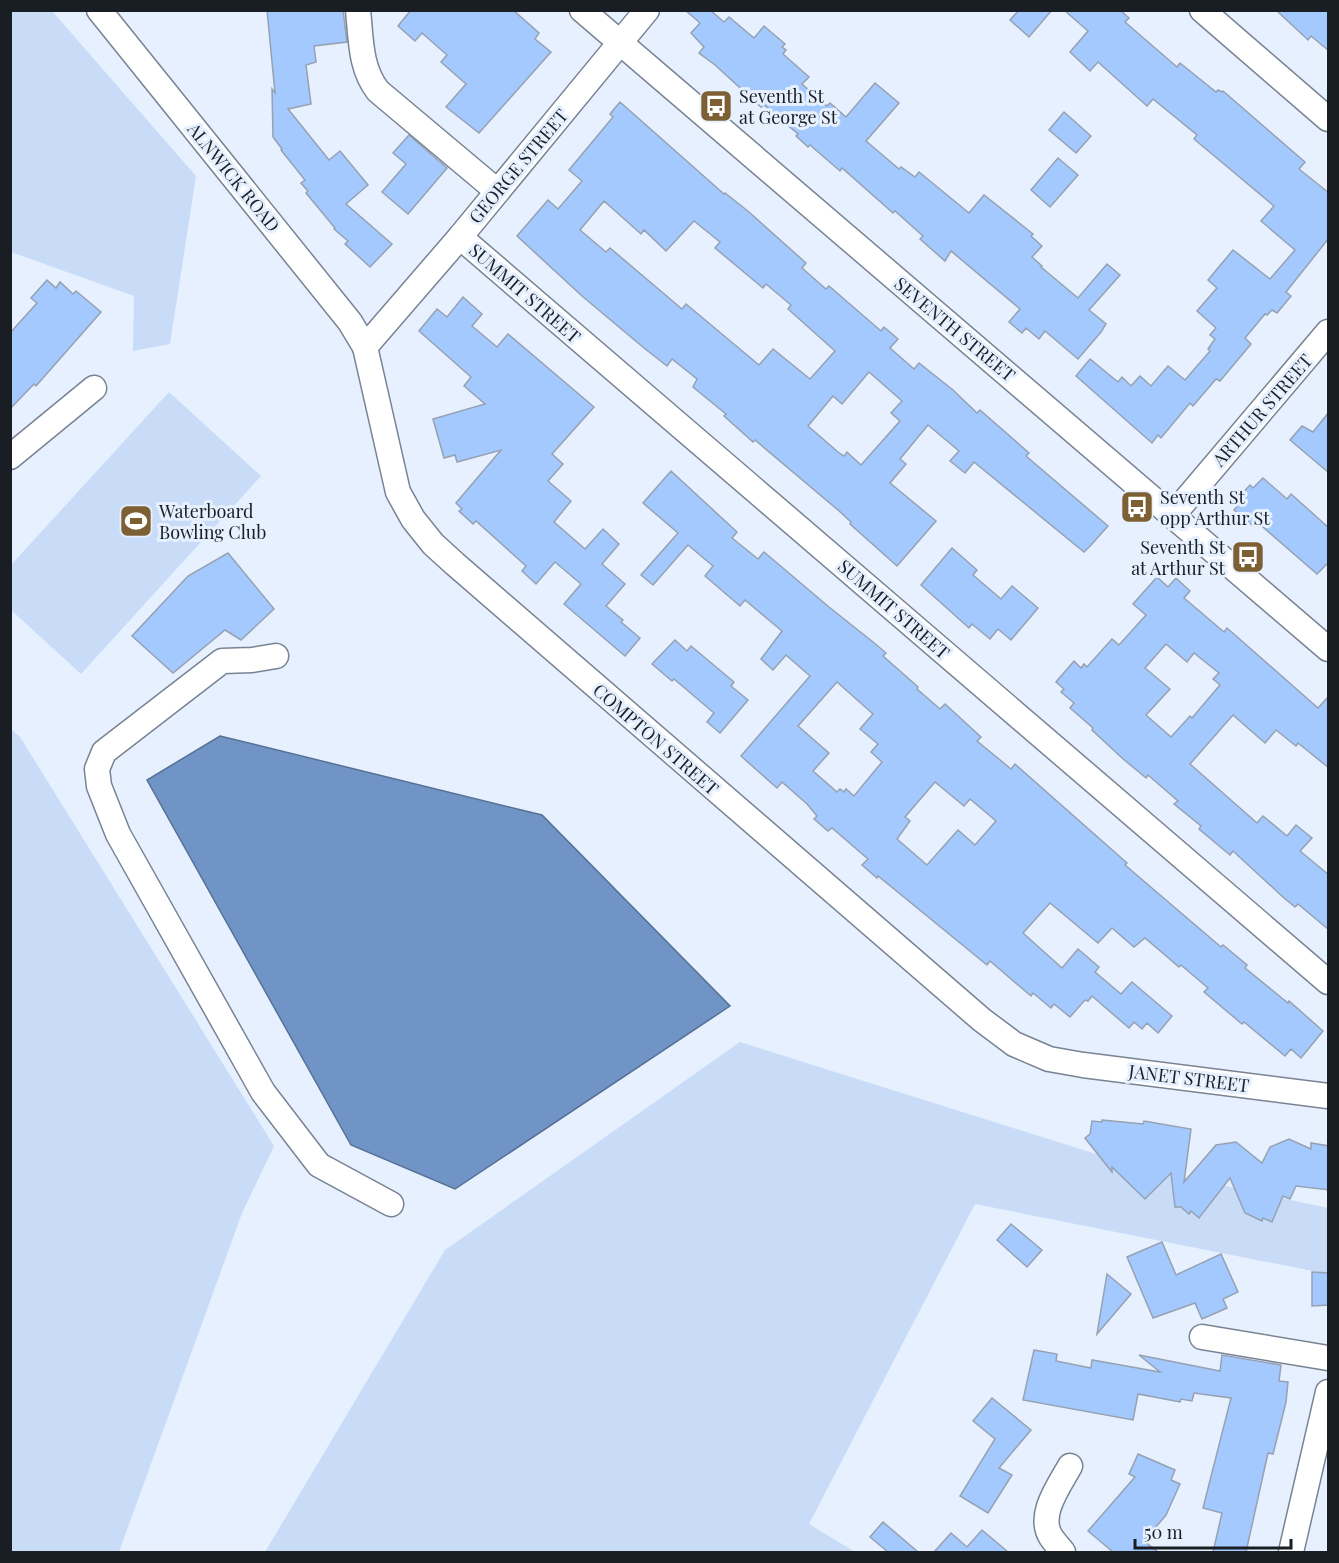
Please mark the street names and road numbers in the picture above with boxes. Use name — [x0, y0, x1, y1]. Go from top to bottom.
street label: GEORGE STREET — [463, 104, 573, 228]
street label: ALNWICK ROAD — [182, 117, 285, 237]
street label: SUMMIT STREET — [464, 238, 586, 348]
street label: SEVENTH STREET — [890, 271, 1020, 387]
street label: ARTHUR STREET — [1206, 349, 1317, 472]
street label: SUMMIT STREET — [833, 554, 955, 664]
street label: COMPTON STREET — [588, 678, 724, 800]
street label: JANET STREET — [1126, 1059, 1251, 1097]

